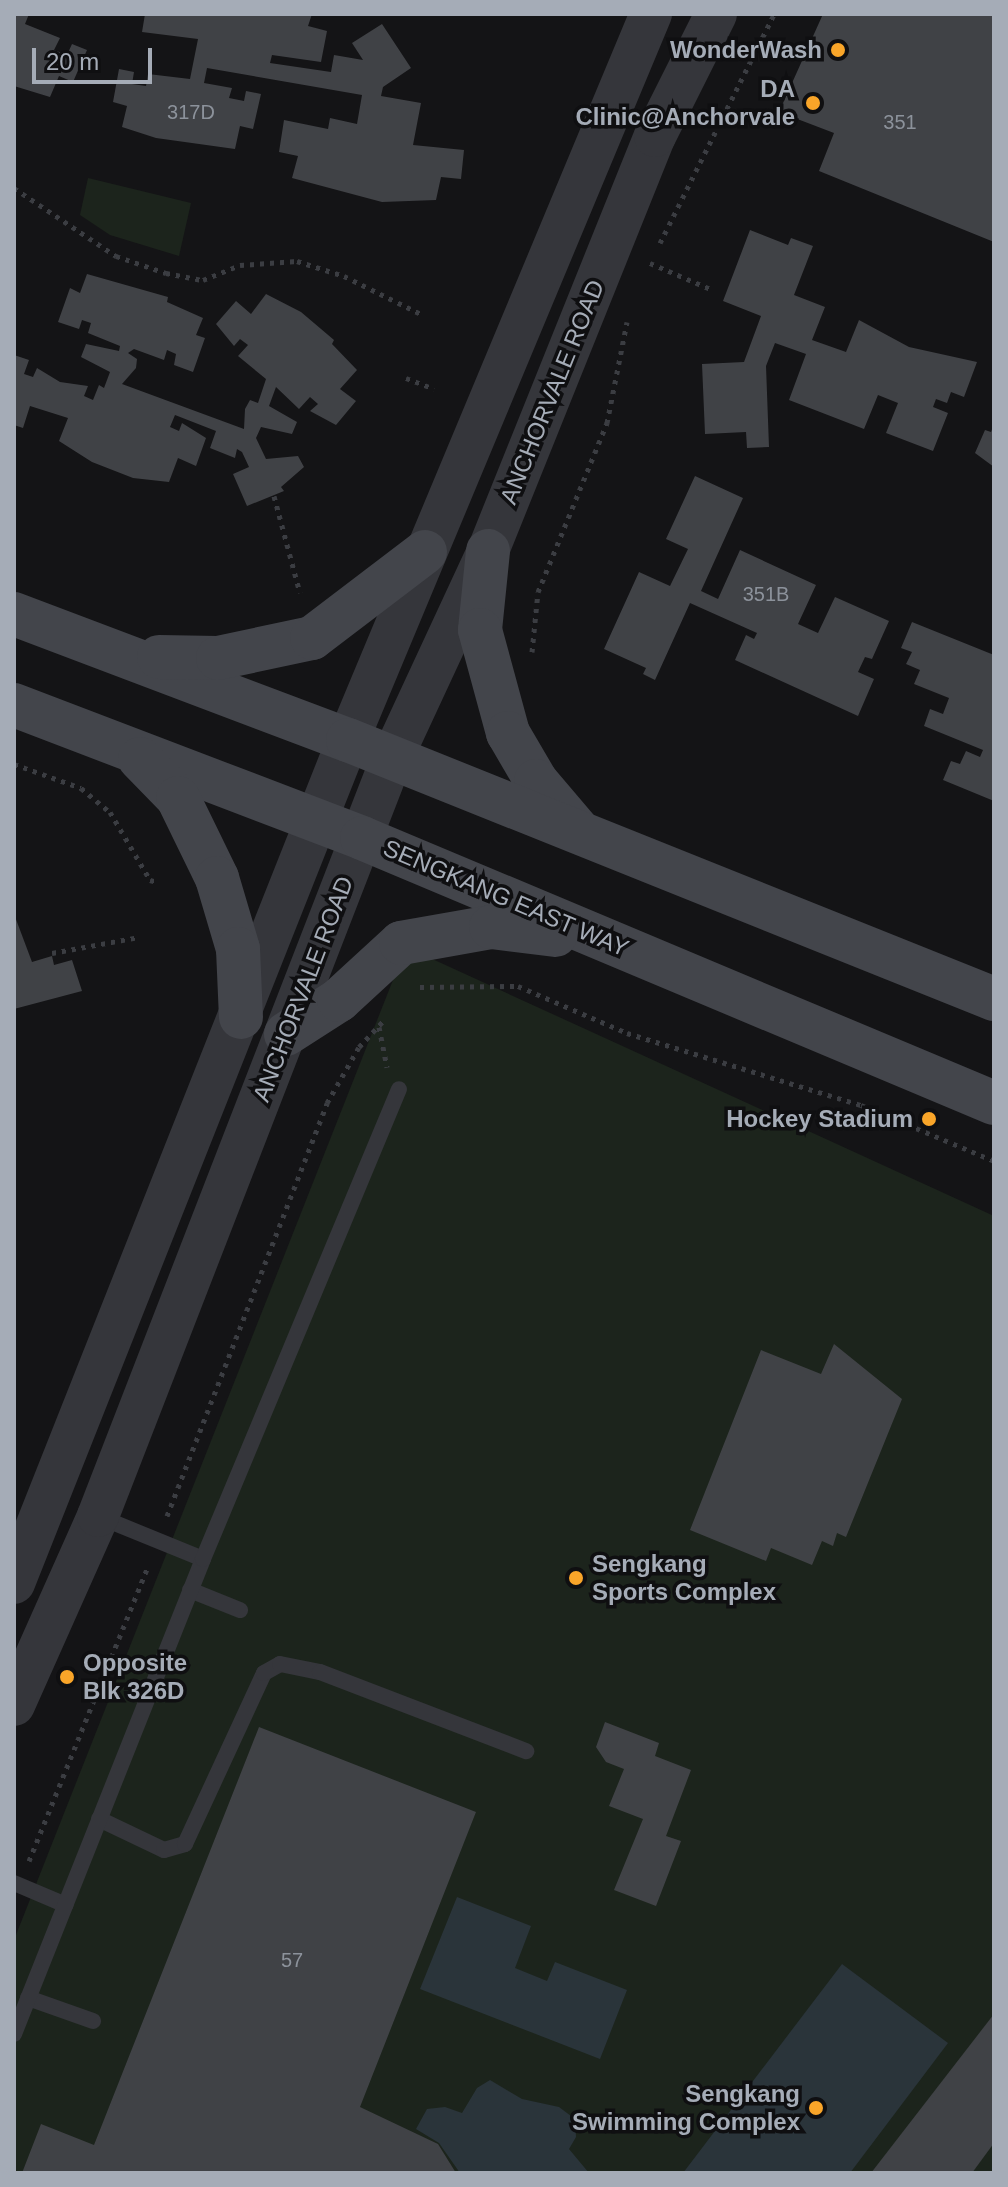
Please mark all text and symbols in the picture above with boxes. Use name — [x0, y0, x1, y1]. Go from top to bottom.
scale bar — [36, 32, 156, 82]
place label: WonderWash — [670, 36, 822, 64]
marker: WonderWash — [829, 41, 847, 59]
text: 20 m — [46, 48, 99, 75]
place label: DA Clinic@Anchorvale — [576, 75, 795, 131]
marker: DA Clinic@Anchorvale — [802, 92, 824, 114]
house number: 317D — [167, 100, 215, 124]
house number: 351 — [883, 110, 917, 134]
street label: ANCHORVALE ROAD — [494, 276, 610, 508]
house number: 351B — [743, 582, 789, 606]
street label: SENGKANG EAST WAY — [379, 833, 633, 963]
street label: ANCHORVALE ROAD — [247, 872, 359, 1106]
place label: Hockey Stadium — [726, 1105, 913, 1133]
marker: Hockey Stadium — [920, 1110, 938, 1128]
place label: Sengkang Sports Complex — [592, 1550, 776, 1606]
marker: Sengkang Sports Complex — [567, 1569, 585, 1587]
place label: Opposite Blk 326D — [83, 1649, 187, 1705]
marker: Opposite Blk 326D — [58, 1668, 76, 1686]
house number: 57 — [281, 1948, 303, 1972]
place label: Sengkang Swimming Complex — [572, 2080, 800, 2136]
marker: Sengkang Swimming Complex — [807, 2099, 825, 2117]

